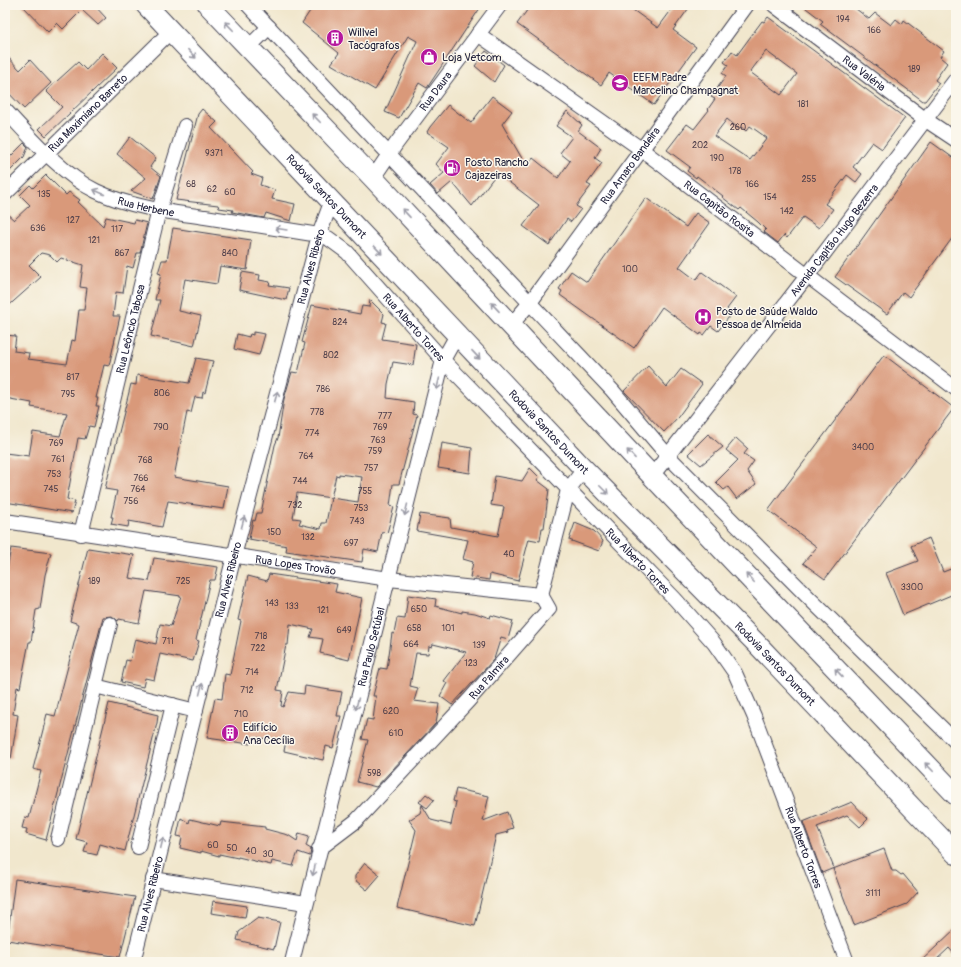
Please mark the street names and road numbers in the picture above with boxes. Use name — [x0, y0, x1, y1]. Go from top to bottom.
street label: Rua Valéria — [840, 53, 888, 94]
street label: Rua Daura — [417, 69, 455, 114]
street label: Rua Maximiano Barreto — [46, 71, 130, 155]
street label: Rua Amaro Bandeira — [598, 125, 663, 207]
street label: Rodovia Santos Dumont — [283, 152, 369, 242]
street label: Rua Capitão Rosita — [681, 178, 757, 240]
street label: Avenida Capitão Hugo Bezerra — [788, 182, 881, 299]
street label: Rua Herbene — [116, 194, 176, 220]
street label: Rua Alves Ribeiro — [295, 227, 328, 306]
street label: Rua Leôncio Tabosa — [114, 283, 148, 375]
street label: Rua Alberto Torres — [380, 291, 447, 364]
street label: Rodovia Santos Dumont — [506, 387, 592, 477]
street label: Rua Alberto Torres — [603, 526, 672, 597]
street label: Rua Alves Ribeiro — [213, 540, 244, 619]
street label: Rua Lopes Trovão — [254, 553, 337, 578]
street label: Rua Paulo Setúbal — [355, 606, 388, 688]
street label: Rodovia Santos Dumont — [732, 619, 818, 709]
street label: Rua Palmira — [467, 653, 512, 702]
street label: Rua Alberto Torres — [782, 805, 825, 890]
street label: Rua Alves Ribeiro — [135, 855, 166, 933]

